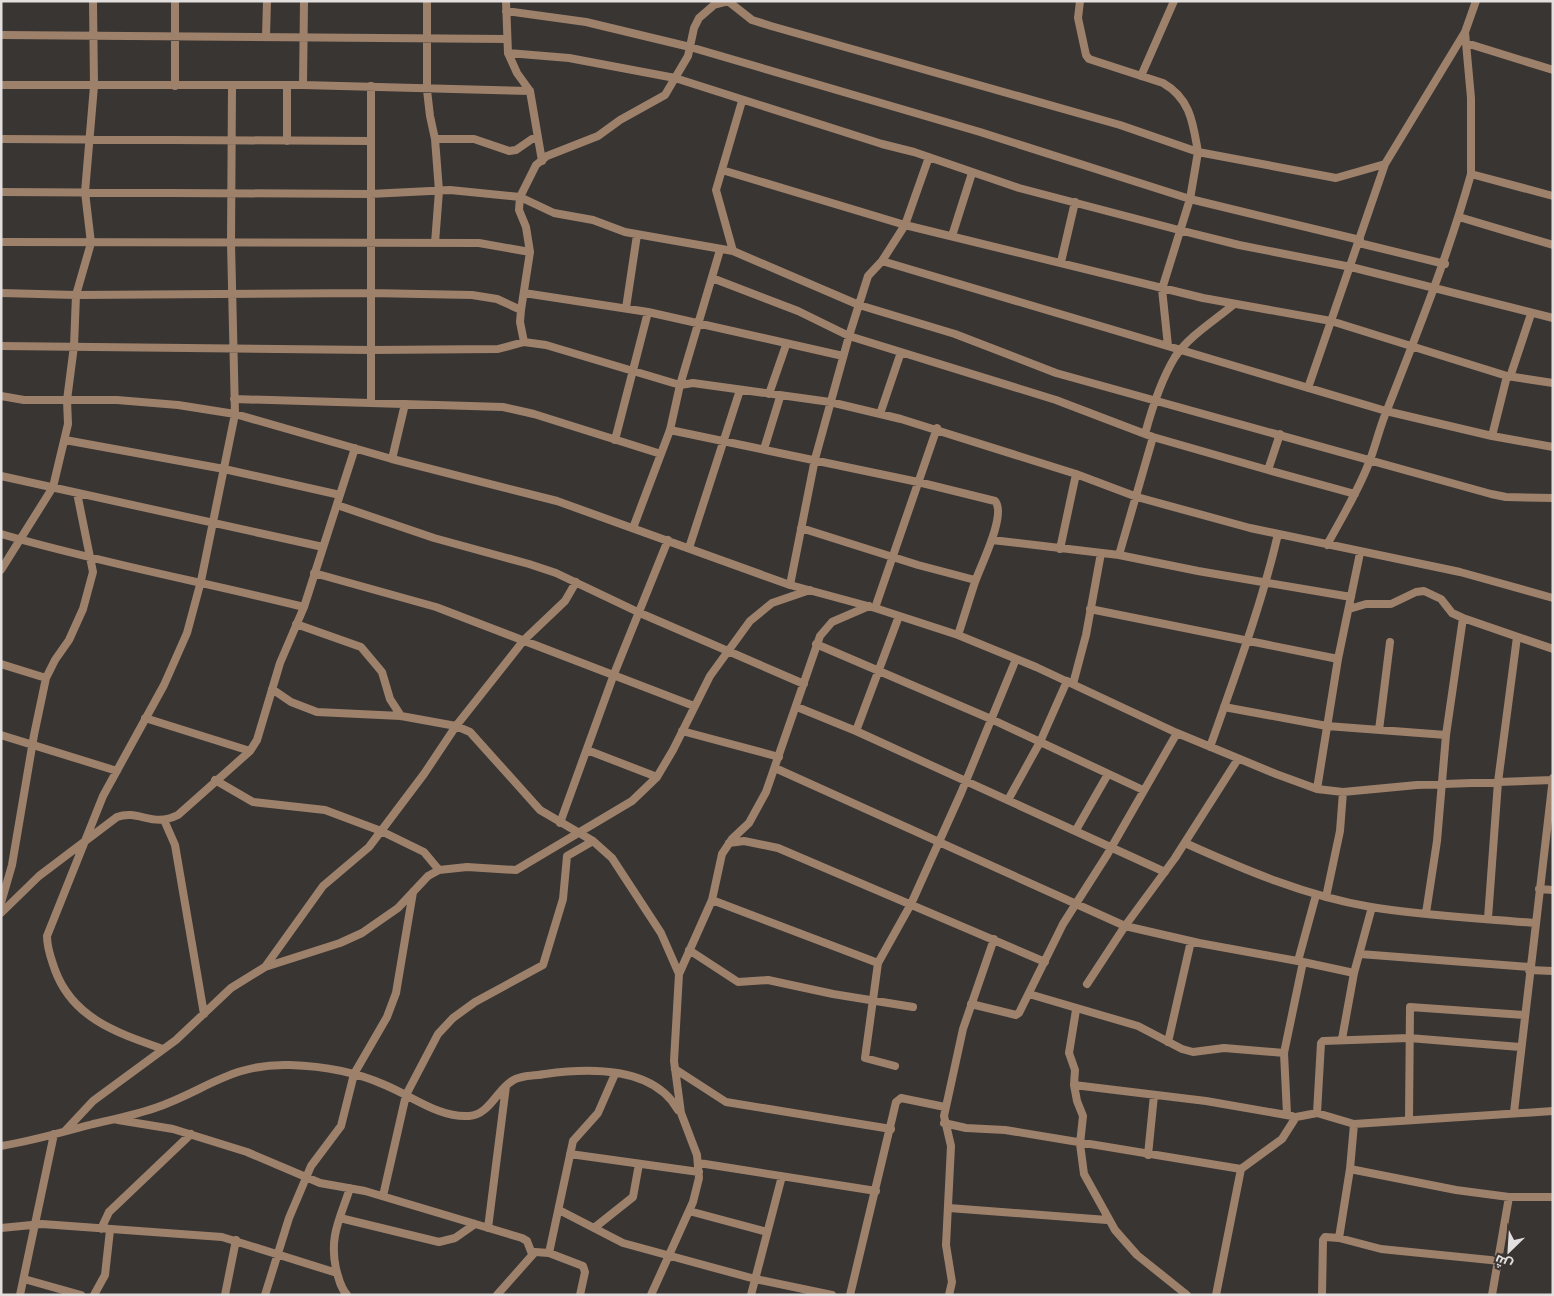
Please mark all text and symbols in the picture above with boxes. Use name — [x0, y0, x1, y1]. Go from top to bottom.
north arrow — [1484, 1226, 1534, 1276]
text: ش — [1492, 1251, 1515, 1275]

